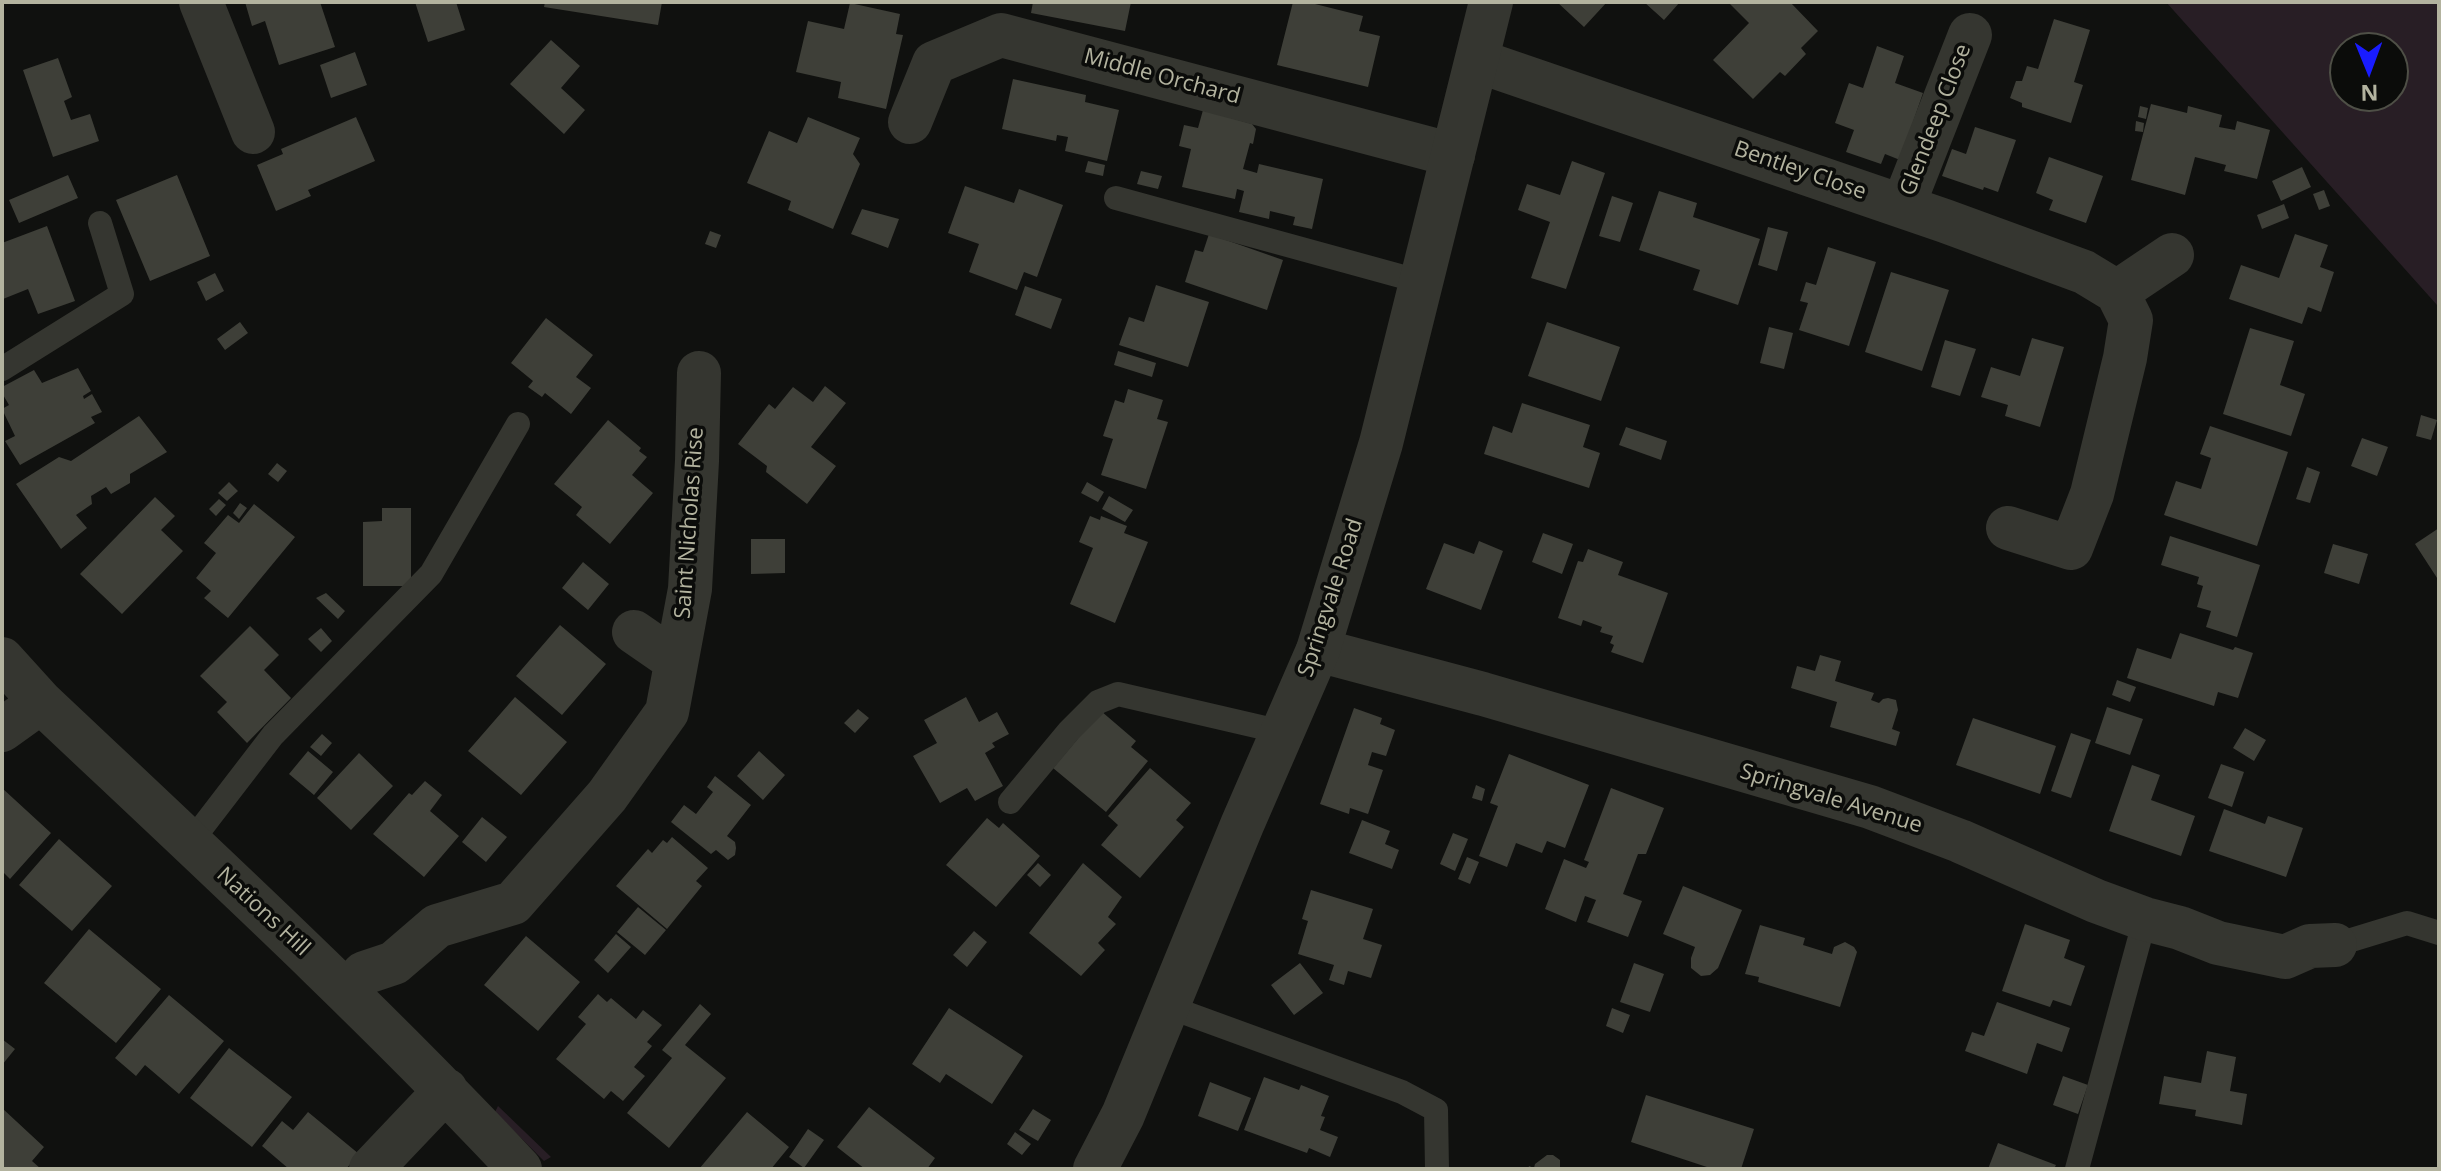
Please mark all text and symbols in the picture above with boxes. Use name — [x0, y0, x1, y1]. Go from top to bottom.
north arrow — [2329, 32, 2409, 112]
street label: Glendeep Close — [1895, 40, 1977, 200]
street label: Middle Orchard — [1081, 43, 1243, 111]
text: N — [2360, 79, 2379, 109]
street label: Bentley Close — [1730, 136, 1870, 206]
street label: Saint Nicholas Rise — [670, 426, 710, 620]
street label: Springvale Road — [1293, 516, 1369, 680]
street label: Springvale Avenue — [1737, 759, 1925, 839]
street label: Nations Hill — [211, 862, 315, 962]

